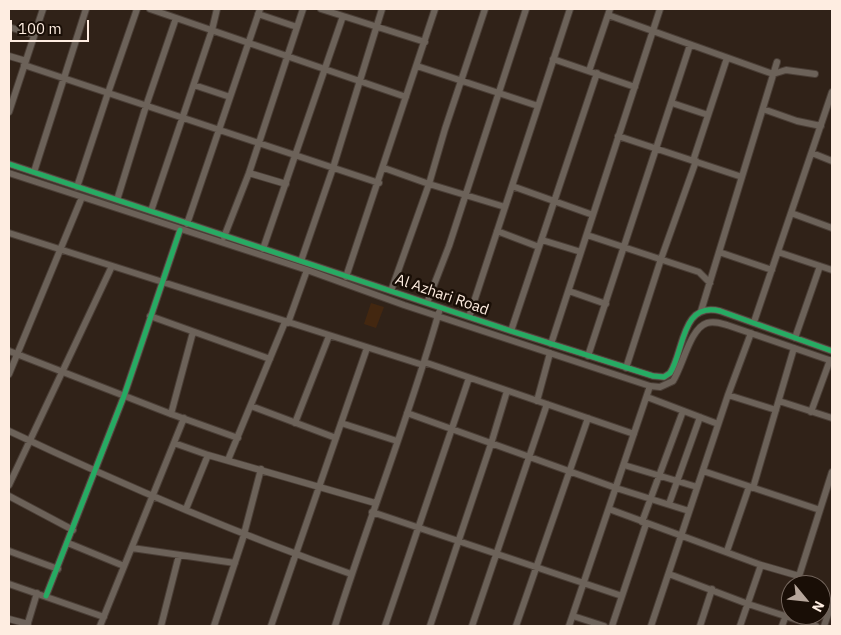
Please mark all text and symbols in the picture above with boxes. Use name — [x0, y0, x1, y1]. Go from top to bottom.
scale bar — [12, 10, 91, 42]
text: 100 m — [18, 19, 62, 38]
street label: Al Azhari Road — [393, 271, 491, 319]
north arrow — [781, 575, 831, 625]
text: N — [808, 598, 829, 615]

